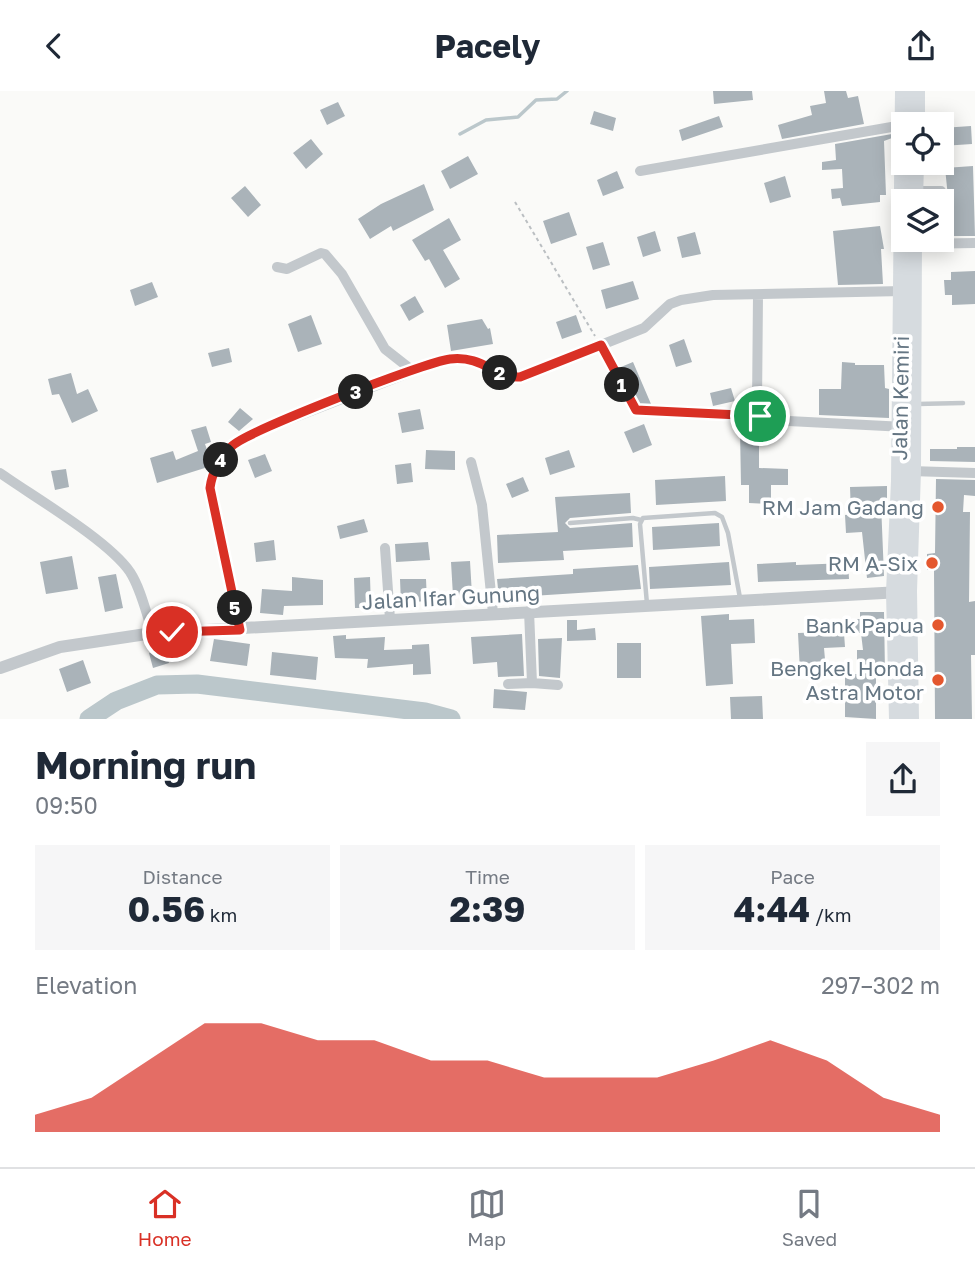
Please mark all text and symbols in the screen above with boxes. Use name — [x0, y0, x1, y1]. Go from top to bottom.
icon: back — [35, 27, 73, 65]
text: Pacely — [434, 27, 541, 65]
icon: share — [902, 27, 940, 65]
map controls — [891, 112, 954, 252]
button: locate — [891, 112, 954, 175]
button: layers — [891, 189, 954, 252]
street label: Jalan Kemiri — [886, 336, 914, 460]
pin: 2 — [482, 355, 518, 391]
text: 2 — [494, 361, 505, 384]
pin: 1 — [604, 367, 640, 403]
text: 1 — [617, 373, 626, 396]
pin: 3 — [338, 375, 374, 409]
text: 3 — [350, 380, 361, 403]
pin — [730, 386, 790, 446]
icon: arrive — [741, 397, 779, 435]
pin: 4 — [204, 443, 238, 477]
text: 4 — [215, 448, 226, 471]
place label: RM Jam Gadang — [762, 494, 924, 520]
marker: RM Jam Gadang — [930, 499, 946, 515]
place label: RM A-Six — [828, 550, 918, 576]
marker: RM A-Six — [924, 555, 940, 571]
street label: Jalan Ifar Gunung — [361, 579, 541, 615]
pin: 5 — [218, 591, 252, 625]
text: 5 — [229, 596, 240, 619]
pin — [142, 602, 202, 662]
place label: Bank Papua — [805, 612, 924, 638]
icon: check — [153, 613, 191, 651]
marker: Bank Papua — [930, 617, 946, 633]
place label: Bengkel Honda Astra Motor — [770, 655, 924, 705]
marker: Bengkel Honda Astra Motor — [930, 672, 946, 688]
text: Morning run — [35, 742, 256, 787]
button: share — [866, 742, 940, 816]
text: 09:50 — [35, 791, 98, 819]
text: Distance — [143, 865, 222, 888]
text: Time — [465, 865, 510, 888]
text: Pace — [770, 865, 815, 888]
text: 0.56 — [128, 888, 205, 930]
text: 2:39 — [449, 888, 526, 930]
text: 4:44 — [733, 888, 810, 930]
text: km — [205, 903, 237, 926]
text: /km — [810, 903, 852, 926]
text: Elevation — [35, 971, 137, 999]
text: 297–302 m — [821, 971, 940, 999]
tab: Home — [138, 1185, 192, 1250]
tab: Map — [467, 1185, 506, 1250]
tab: Saved — [782, 1185, 837, 1250]

